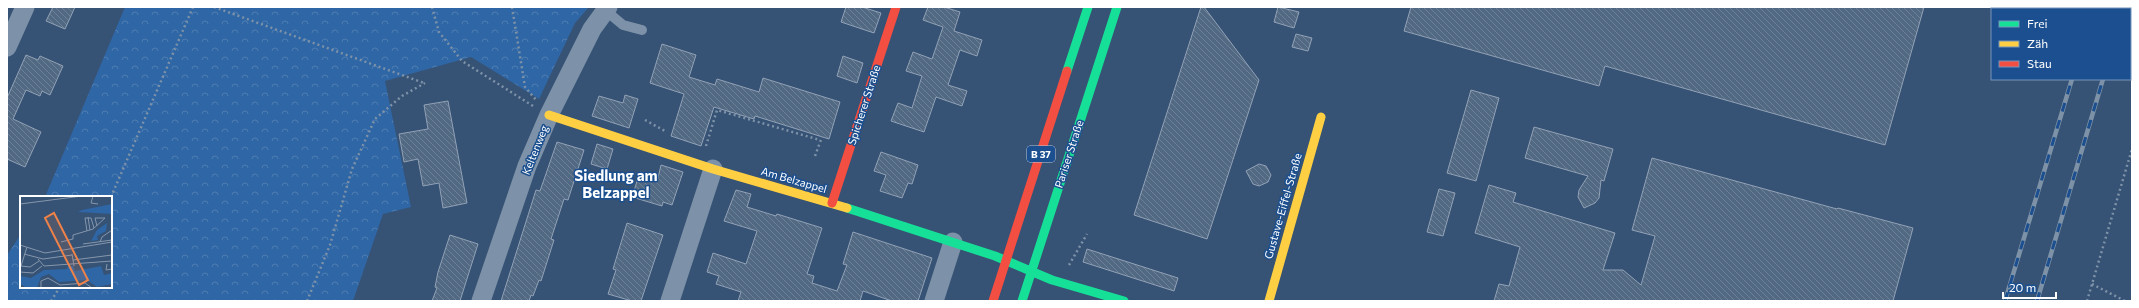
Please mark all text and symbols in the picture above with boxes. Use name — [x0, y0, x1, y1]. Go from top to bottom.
legend — [1991, 8, 2131, 80]
text: Frei — [2027, 16, 2048, 30]
text: Zäh — [2027, 36, 2048, 50]
text: Stau — [2027, 56, 2052, 70]
street label: Spicherer Straße — [844, 63, 883, 146]
street label: Pariser Straße — [1051, 118, 1086, 189]
street label: Keltenweg — [519, 123, 550, 177]
road number: B 37 — [1027, 146, 1055, 162]
street label: Gustave-Eiffel-Straße — [1261, 151, 1304, 260]
street label: Am Belzappel — [760, 164, 829, 195]
district label: Siedlung am Belzappel — [574, 166, 658, 201]
inset map — [20, 196, 112, 288]
scale bar — [2003, 274, 2056, 300]
text: 20 m — [2009, 280, 2036, 294]

